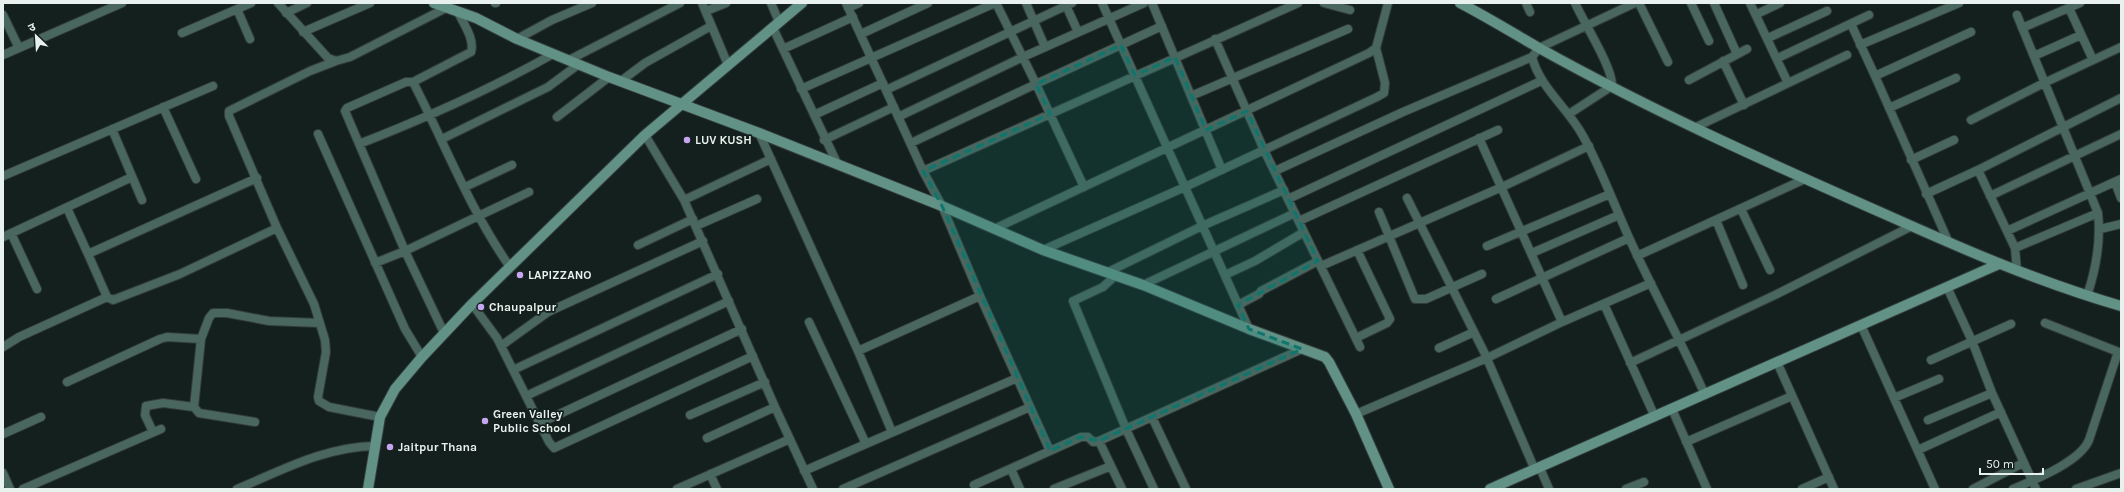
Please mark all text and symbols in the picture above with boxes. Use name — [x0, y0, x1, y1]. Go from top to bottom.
north arrow — [16, 16, 56, 56]
text: उ — [26, 20, 38, 35]
place label: LUV KUSH — [695, 133, 752, 147]
marker: LUV KUSH — [682, 135, 692, 145]
place label: LAPIZZANO — [528, 268, 591, 282]
marker: LAPIZZANO — [515, 270, 525, 280]
place label: Chaupalpur — [489, 300, 556, 314]
marker: Chaupalpur — [476, 302, 486, 312]
place label: Green Valley Public School — [493, 407, 571, 435]
marker: Green Valley Public School — [480, 416, 490, 426]
place label: Jaitpur Thana — [398, 440, 477, 454]
marker: Jaitpur Thana — [385, 442, 395, 452]
scale bar — [1980, 450, 2043, 476]
text: 50 m — [1986, 457, 2014, 471]

